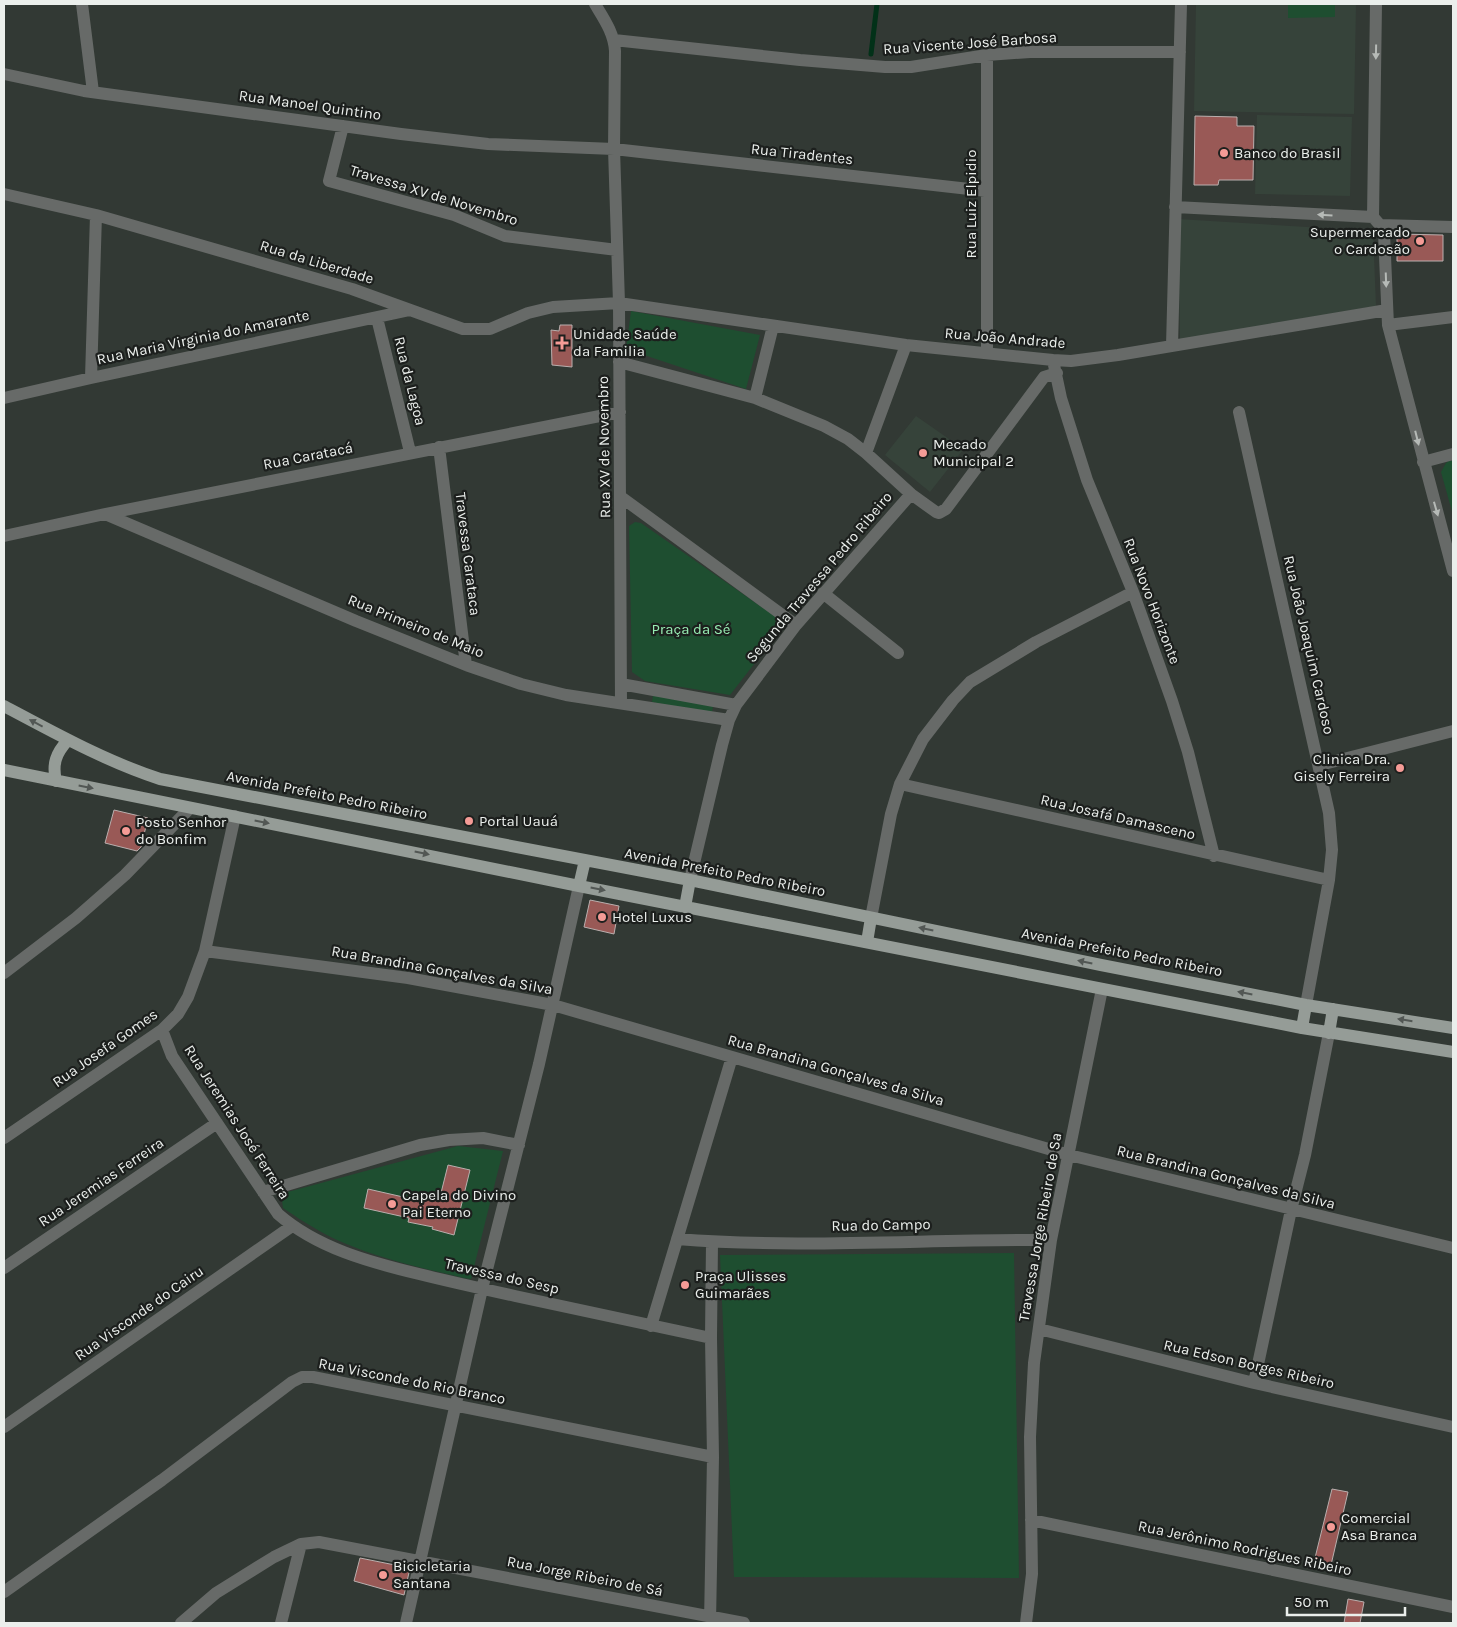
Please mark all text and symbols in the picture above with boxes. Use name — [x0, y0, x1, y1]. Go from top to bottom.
street label: Rua Vicente José Barbosa — [883, 28, 1057, 58]
one-way arrow — [1372, 45, 1380, 61]
street label: Rua Manoel Quintino — [238, 86, 382, 124]
street label: Rua Tiradentes — [750, 140, 854, 168]
place label: Banco do Brasil — [1234, 144, 1340, 162]
marker: Banco do Brasil — [1218, 147, 1230, 159]
street label: Rua Luiz Elpidio — [962, 150, 980, 258]
street label: Travessa XV de Novembro — [348, 161, 520, 229]
one-way arrow — [1316, 210, 1332, 218]
place label: Supermercado o Cardosão — [1310, 223, 1410, 258]
marker: Supermercado o Cardosão — [1414, 235, 1426, 247]
street label: Rua da Liberdade — [258, 236, 376, 288]
one-way arrow — [1382, 272, 1390, 288]
street label: Rua Maria Virginia do Amarante — [95, 306, 311, 368]
street label: Rua João Andrade — [944, 324, 1066, 352]
place label: Unidade Saúde da Familia — [573, 325, 677, 360]
street label: Rua da Lagoa — [390, 335, 430, 427]
marker: Unidade Saúde da Familia — [555, 336, 569, 350]
street label: Rua XV de Novembro — [594, 376, 614, 518]
one-way arrow — [1413, 431, 1421, 446]
place label: Mecado Municipal 2 — [933, 435, 1014, 470]
street label: Rua Caratacá — [262, 438, 354, 474]
marker: Mecado Municipal 2 — [917, 447, 929, 459]
street label: Segunda Travessa Pedro Ribeiro — [742, 488, 896, 666]
street label: Travessa Carataca — [452, 491, 484, 617]
one-way arrow — [1432, 501, 1440, 516]
street label: Rua Novo Horizonte — [1120, 535, 1184, 667]
street label: Rua João Joaquim Cardoso — [1280, 554, 1338, 736]
street label: Rua Primeiro de Maio — [345, 590, 487, 662]
park label: Praça da Sé — [651, 620, 731, 638]
one-way arrow — [29, 719, 43, 727]
place label: Clinica Dra. Gisely Ferreira — [1294, 750, 1390, 785]
marker: Clinica Dra. Gisely Ferreira — [1394, 762, 1406, 774]
street label: Avenida Prefeito Pedro Ribeiro — [225, 767, 429, 823]
one-way arrow — [78, 783, 93, 791]
street label: Rua Josafá Damasceno — [1039, 790, 1197, 844]
place label: Portal Uauá — [479, 812, 558, 830]
place label: Posto Senhor do Bonfim — [136, 813, 227, 848]
marker: Portal Uauá — [463, 815, 475, 827]
one-way arrow — [255, 818, 271, 826]
marker: Posto Senhor do Bonfim — [120, 825, 132, 837]
street label: Avenida Prefeito Pedro Ribeiro — [623, 844, 827, 900]
one-way arrow — [414, 850, 430, 858]
one-way arrow — [590, 886, 606, 894]
place label: Hotel Luxus — [612, 908, 692, 926]
marker: Hotel Luxus — [596, 911, 608, 923]
street label: Avenida Prefeito Pedro Ribeiro — [1020, 924, 1224, 980]
one-way arrow — [918, 925, 934, 933]
street label: Rua Brandina Gonçalves da Silva — [330, 942, 554, 998]
one-way arrow — [1078, 958, 1093, 966]
one-way arrow — [1237, 989, 1253, 997]
street label: Rua Josefa Gomes — [49, 1005, 161, 1091]
one-way arrow — [1397, 1016, 1413, 1024]
street label: Rua Brandina Gonçalves da Silva — [726, 1030, 946, 1110]
street label: Rua Jeremias José Ferreira — [180, 1041, 294, 1203]
street label: Travessa Jorge Ribeiro de Sa — [1015, 1131, 1065, 1323]
street label: Rua Jeremias Ferreira — [35, 1133, 167, 1231]
street label: Rua Brandina Gonçalves da Silva — [1115, 1141, 1337, 1213]
place label: Capela do Divino Pai Eterno — [402, 1186, 516, 1221]
marker: Capela do Divino Pai Eterno — [386, 1198, 398, 1210]
street label: Rua do Campo — [831, 1215, 931, 1235]
street label: Travessa do Sesp — [443, 1254, 561, 1298]
street label: Rua Visconde do Cairu — [71, 1262, 207, 1364]
place label: Praça Ulisses Guimarães — [695, 1267, 786, 1302]
marker: Praça Ulisses Guimarães — [679, 1279, 691, 1291]
street label: Rua Edson Borges Ribeiro — [1162, 1336, 1336, 1392]
street label: Rua Visconde do Rio Branco — [317, 1354, 507, 1408]
place label: Comercial Asa Branca — [1341, 1509, 1417, 1544]
street label: Rua Jerônimo Rodrigues Ribeiro — [1137, 1517, 1353, 1579]
marker: Comercial Asa Branca — [1325, 1521, 1337, 1533]
street label: Rua Jorge Ribeiro de Sá — [505, 1552, 665, 1600]
place label: Bicicletaria Santana — [393, 1557, 471, 1592]
marker: Bicicletaria Santana — [377, 1569, 389, 1581]
scale bar — [1287, 1584, 1404, 1616]
text: 50 m — [1294, 1593, 1329, 1611]

